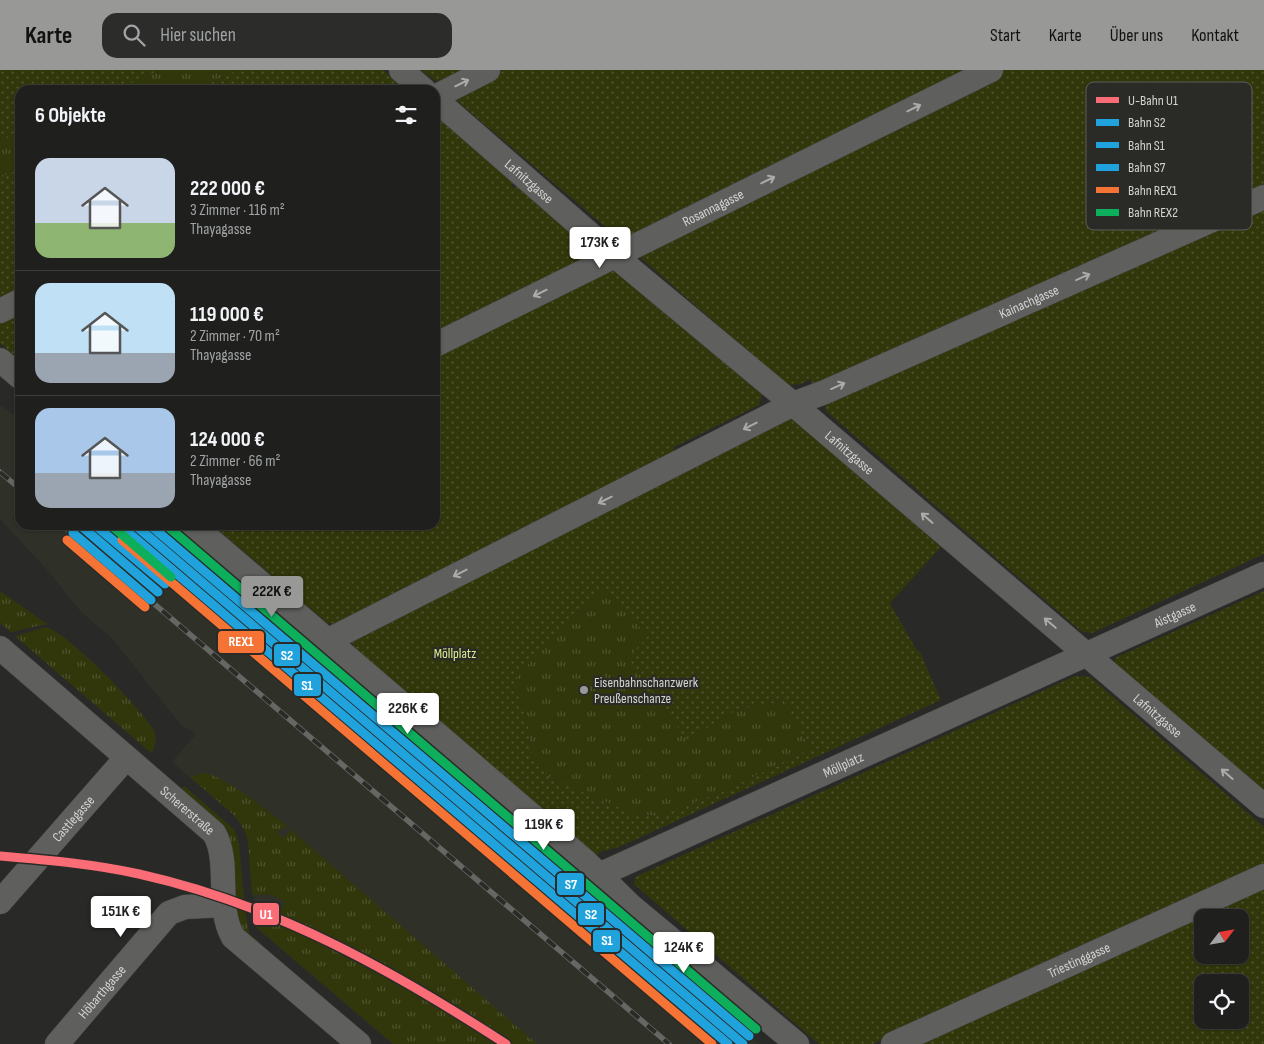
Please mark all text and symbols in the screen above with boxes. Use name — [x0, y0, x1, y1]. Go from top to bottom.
search box — [102, 13, 452, 58]
text: Karte — [25, 21, 72, 50]
icon: search — [120, 21, 148, 49]
text: Hier suchen — [160, 24, 236, 47]
text: Start — [990, 25, 1021, 46]
text: Karte — [1049, 25, 1082, 46]
text: Über uns — [1110, 25, 1163, 46]
text: Kontakt — [1191, 25, 1239, 46]
one-way arrow — [454, 78, 469, 87]
legend — [1086, 82, 1252, 230]
text: U-Bahn U1 — [1128, 92, 1178, 109]
icon: filters — [392, 101, 420, 129]
text: 6 Objekte — [35, 103, 106, 128]
one-way arrow — [906, 103, 921, 112]
text: Bahn S2 — [1128, 114, 1166, 131]
text: Bahn S1 — [1128, 137, 1165, 154]
street label: Lafnitzgasse — [501, 156, 557, 207]
text: Bahn S7 — [1128, 159, 1166, 176]
one-way arrow — [760, 175, 775, 184]
text: 222 000 € — [190, 176, 265, 201]
icon: home — [75, 178, 135, 238]
text: Bahn REX1 — [1128, 182, 1177, 199]
street label: Rosannagasse — [680, 186, 747, 230]
text: 3 Zimmer · 116 m² — [190, 201, 285, 220]
text: Bahn REX2 — [1128, 204, 1178, 221]
text: Thayagasse — [190, 220, 251, 239]
pin: 173K € — [559, 226, 641, 269]
text: 173K € — [581, 233, 619, 252]
one-way arrow — [1075, 272, 1090, 282]
street label: Kainachgasse — [997, 281, 1062, 323]
one-way arrow — [532, 288, 547, 298]
text: 119 000 € — [190, 302, 264, 327]
icon: home — [75, 303, 135, 363]
text: 2 Zimmer · 70 m² — [190, 327, 280, 346]
text: Thayagasse — [190, 346, 251, 365]
one-way arrow — [830, 380, 845, 390]
one-way arrow — [742, 421, 757, 431]
text: 124 000 € — [190, 427, 265, 452]
street label: Lafnitzgasse — [822, 427, 877, 478]
icon: home — [75, 428, 135, 488]
text: 2 Zimmer · 66 m² — [190, 452, 280, 471]
text: Thayagasse — [190, 471, 251, 490]
one-way arrow — [598, 496, 613, 505]
one-way arrow — [920, 512, 933, 524]
one-way arrow — [453, 569, 468, 578]
pin: 222K € — [231, 576, 313, 618]
text: 222K € — [252, 582, 292, 601]
street label: Aistgasse — [1150, 598, 1199, 632]
one-way arrow — [1044, 618, 1057, 629]
line badge: REX1 — [217, 630, 265, 654]
text: REX1 — [228, 633, 254, 650]
line badge: S2 — [273, 643, 301, 667]
park label: Möllplatz — [434, 645, 476, 662]
text: S2 — [281, 647, 293, 664]
line badge: S1 — [293, 673, 322, 697]
place label: Eisenbahnschanzwerk Preußenschanze — [594, 674, 699, 707]
text: S1 — [301, 677, 313, 694]
marker: Eisenbahnschanzwerk Preußenschanze — [578, 684, 590, 696]
street label: Lafnitzgasse — [1130, 690, 1185, 741]
pin: 226K € — [367, 692, 449, 735]
text: 226K € — [388, 699, 428, 718]
street label: Möllplatz — [820, 748, 866, 781]
one-way arrow — [1221, 769, 1234, 780]
street label: Schererstraße — [157, 782, 218, 839]
street label: Castlegasse — [49, 792, 98, 845]
pin: 119K € — [503, 808, 585, 851]
text: 119K € — [525, 815, 563, 834]
line badge: S7 — [556, 872, 585, 896]
text: S7 — [565, 876, 578, 893]
pin: 151K € — [80, 896, 162, 938]
text: 151K € — [102, 902, 140, 921]
line badge: U1 — [252, 902, 280, 926]
line badge: S2 — [577, 902, 605, 926]
text: U1 — [260, 906, 273, 923]
text: S2 — [585, 906, 597, 923]
north arrow — [1194, 909, 1249, 964]
map controls — [1194, 909, 1249, 1029]
line badge: S1 — [592, 929, 621, 953]
text: S1 — [601, 932, 613, 949]
pin: 124K € — [643, 932, 725, 974]
text: 124K € — [664, 938, 704, 957]
street label: Triestinggasse — [1045, 939, 1113, 982]
street label: Höbarthgasse — [75, 962, 130, 1022]
button: locate — [1194, 974, 1249, 1029]

